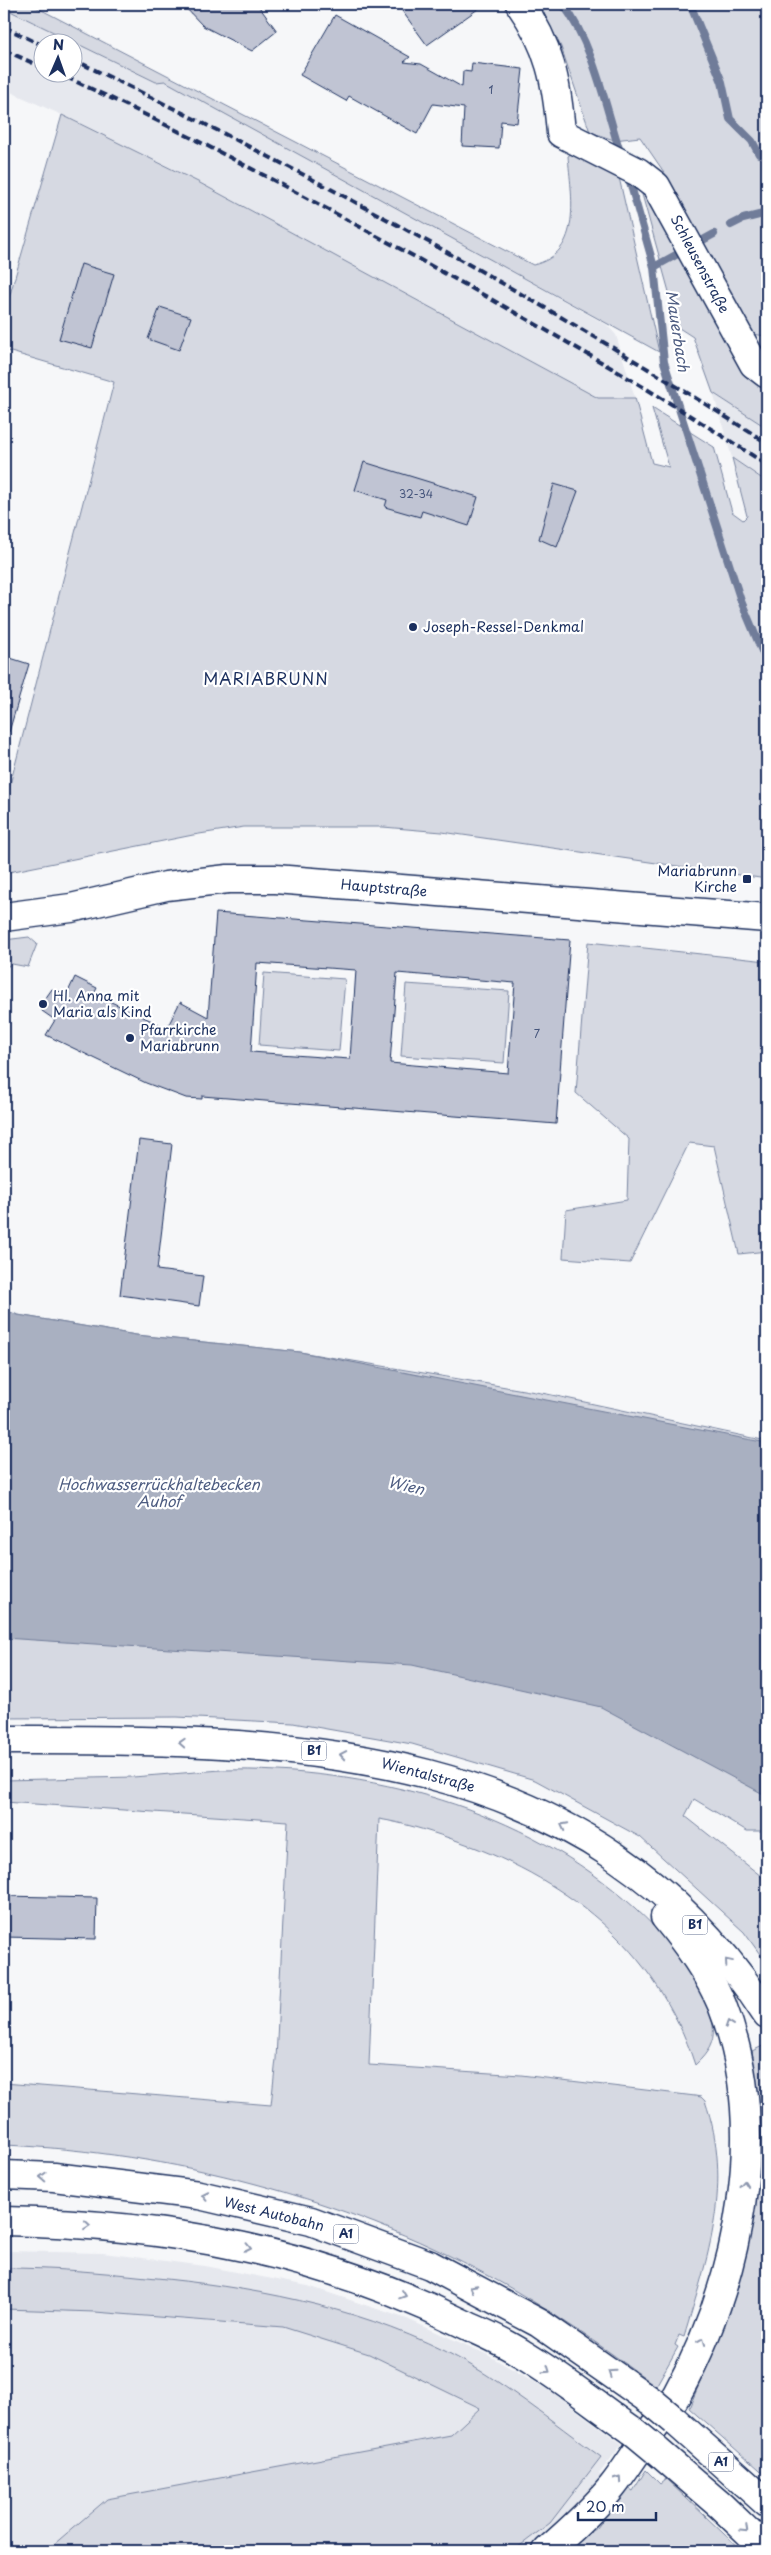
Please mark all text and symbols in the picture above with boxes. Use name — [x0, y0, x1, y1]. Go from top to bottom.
north arrow — [32, 32, 82, 82]
text: N — [53, 34, 64, 55]
house number: 1 — [489, 81, 494, 98]
street label: Schleusenstraße — [666, 211, 735, 317]
water label: Mauerbach — [661, 288, 696, 373]
house number: 32-34 — [399, 485, 433, 502]
place label: Joseph-Ressel-Denkmal — [423, 616, 584, 637]
marker: Joseph-Ressel-Denkmal — [407, 621, 419, 633]
district label: MARIABRUNN — [203, 666, 329, 690]
place label: Mariabrunn Kirche — [657, 860, 737, 897]
street label: Hauptstraße — [340, 873, 428, 902]
marker: Mariabrunn Kirche — [741, 873, 753, 885]
place label: Hl. Anna mit Maria als Kind — [53, 985, 152, 1022]
marker: Hl. Anna mit Maria als Kind — [37, 998, 49, 1010]
place label: Pfarrkirche Mariabrunn — [140, 1019, 220, 1056]
house number: 7 — [534, 1025, 540, 1042]
marker: Pfarrkirche Mariabrunn — [124, 1032, 136, 1044]
water label: Wien — [386, 1469, 428, 1500]
water label: Hochwasserrückhaltebecken Auhof — [58, 1472, 261, 1512]
one-way arrow — [177, 1737, 185, 1748]
road number: B1 — [302, 1742, 326, 1760]
one-way arrow — [339, 1751, 348, 1761]
street label: Wientalstraße — [379, 1752, 477, 1797]
one-way arrow — [560, 1822, 569, 1832]
road number: B1 — [682, 1916, 708, 1934]
one-way arrow — [725, 1959, 734, 1968]
one-way arrow — [724, 2020, 734, 2029]
one-way arrow — [39, 2171, 47, 2182]
one-way arrow — [738, 2180, 749, 2188]
street label: West Autobahn — [222, 2191, 327, 2236]
one-way arrow — [200, 2192, 209, 2202]
one-way arrow — [84, 2219, 92, 2230]
road number: A1 — [334, 2224, 358, 2244]
one-way arrow — [244, 2242, 252, 2253]
one-way arrow — [469, 2284, 478, 2294]
one-way arrow — [399, 2289, 407, 2299]
one-way arrow — [697, 2337, 707, 2345]
one-way arrow — [541, 2364, 551, 2373]
one-way arrow — [607, 2370, 617, 2379]
road number: A1 — [708, 2452, 734, 2472]
one-way arrow — [612, 2475, 621, 2485]
scale bar — [578, 2490, 656, 2522]
text: 20 m — [586, 2494, 625, 2517]
one-way arrow — [739, 2523, 748, 2532]

